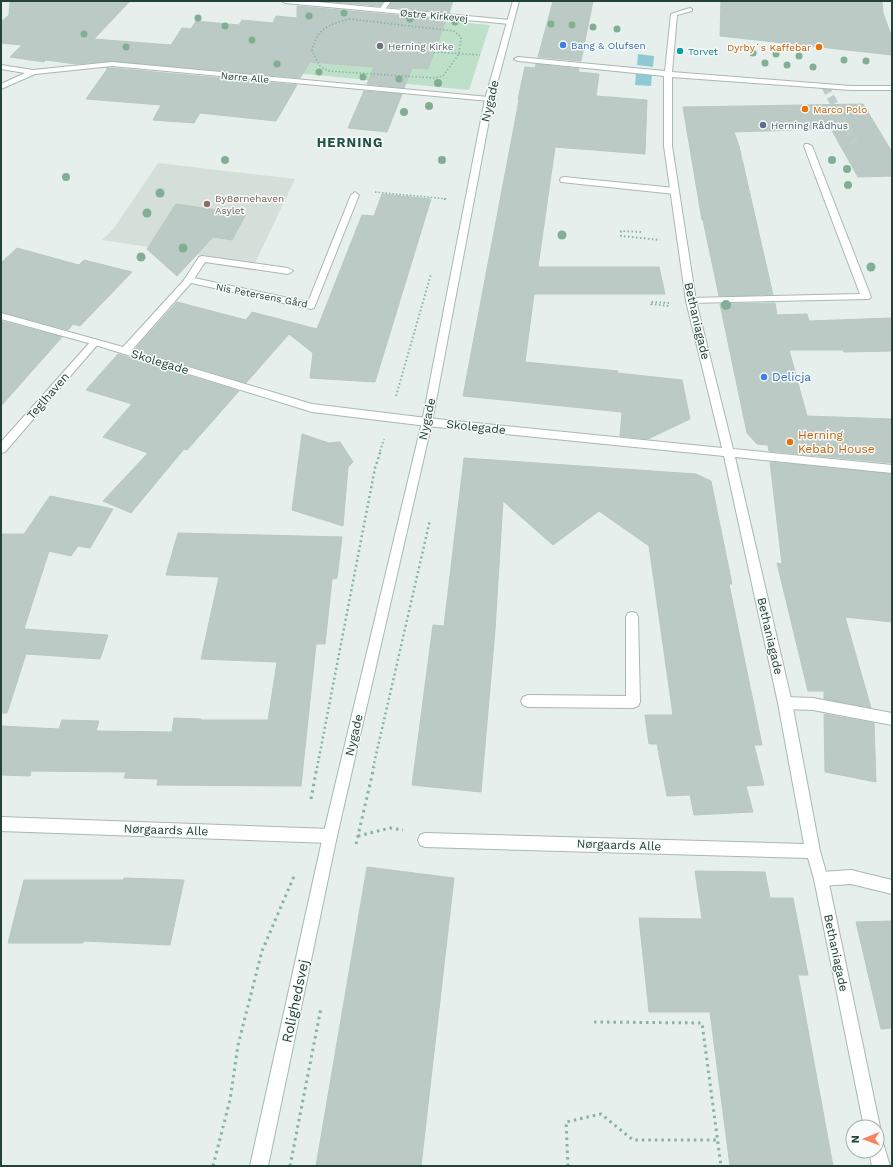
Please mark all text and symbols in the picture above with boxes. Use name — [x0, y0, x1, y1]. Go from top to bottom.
street label: Østre Kirkevej — [400, 7, 468, 24]
marker: Bang & Olufsen — [558, 40, 568, 50]
place label: Bang & Olufsen — [571, 40, 646, 51]
marker: Herning Kirke — [375, 41, 385, 51]
place label: Herning Kirke — [388, 41, 454, 52]
place label: Dyrby´s Kaffebar — [727, 42, 811, 53]
marker: Dyrby´s Kaffebar — [814, 42, 824, 52]
marker: Torvet — [675, 46, 685, 56]
place label: Torvet — [688, 46, 719, 57]
street label: Nørre Alle — [220, 70, 270, 85]
street label: Nygade — [478, 79, 502, 123]
marker: Marco Polo — [800, 104, 810, 114]
place label: Marco Polo — [813, 104, 867, 115]
marker: Herning Rådhus — [758, 120, 768, 130]
place label: Herning Rådhus — [771, 120, 848, 131]
district label: HERNING — [317, 135, 383, 150]
place label: ByBørnehaven Asylet — [215, 193, 284, 216]
marker: ByBørnehaven Asylet — [202, 199, 212, 209]
street label: Nis Petersens Gård — [215, 281, 309, 310]
street label: Bethaniagade — [681, 281, 713, 361]
street label: Skolegade — [129, 347, 191, 377]
street label: Teglhaven — [24, 370, 72, 422]
place label: Delicja — [772, 370, 811, 384]
marker: Delicja — [759, 372, 769, 382]
street label: Nygade — [416, 397, 438, 441]
street label: Skolegade — [446, 417, 506, 437]
place label: Herning Kebab House — [798, 428, 875, 456]
marker: Herning Kebab House — [785, 437, 795, 447]
street label: Bethaniagade — [754, 596, 786, 676]
street label: Nygade — [342, 713, 366, 757]
street label: Nørgaards Alle — [123, 822, 209, 838]
street label: Nørgaards Alle — [576, 837, 662, 853]
street label: Bethaniagade — [821, 913, 851, 993]
street label: Rolighedsvej — [278, 958, 312, 1044]
north arrow — [845, 1119, 885, 1159]
text: N — [849, 1135, 862, 1143]

